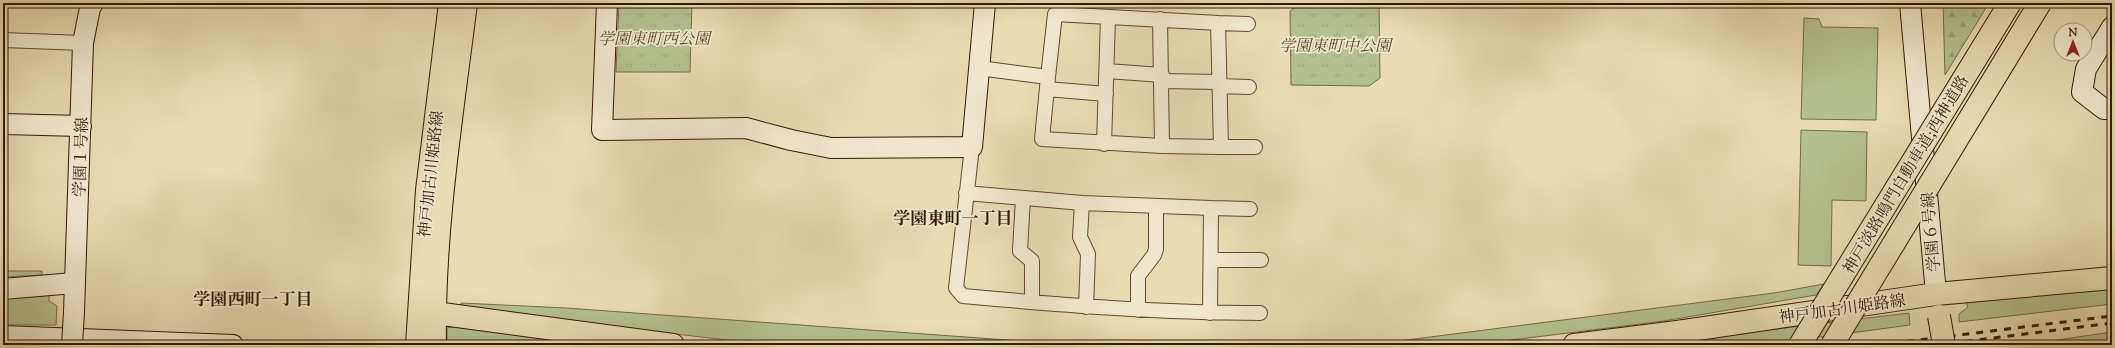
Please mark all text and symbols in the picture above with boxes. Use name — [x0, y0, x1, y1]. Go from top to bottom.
north arrow — [2053, 22, 2093, 62]
text: N — [2068, 25, 2078, 41]
park label: 学園東町西公園 — [598, 29, 713, 52]
park label: 学園東町中公園 — [1279, 36, 1394, 59]
street label: 神戸淡路鳴門自動車道;西神道路 — [1839, 72, 1976, 279]
street label: 神戸加古川姫路線 — [414, 109, 451, 239]
street label: 学園１号線 — [70, 117, 95, 197]
street label: 学園６号線 — [1918, 191, 1947, 273]
district label: 学園東町一丁目 — [894, 208, 1013, 232]
district label: 学園西町一丁目 — [194, 289, 313, 313]
street label: 神戸加古川姫路線 — [1777, 290, 1907, 331]

